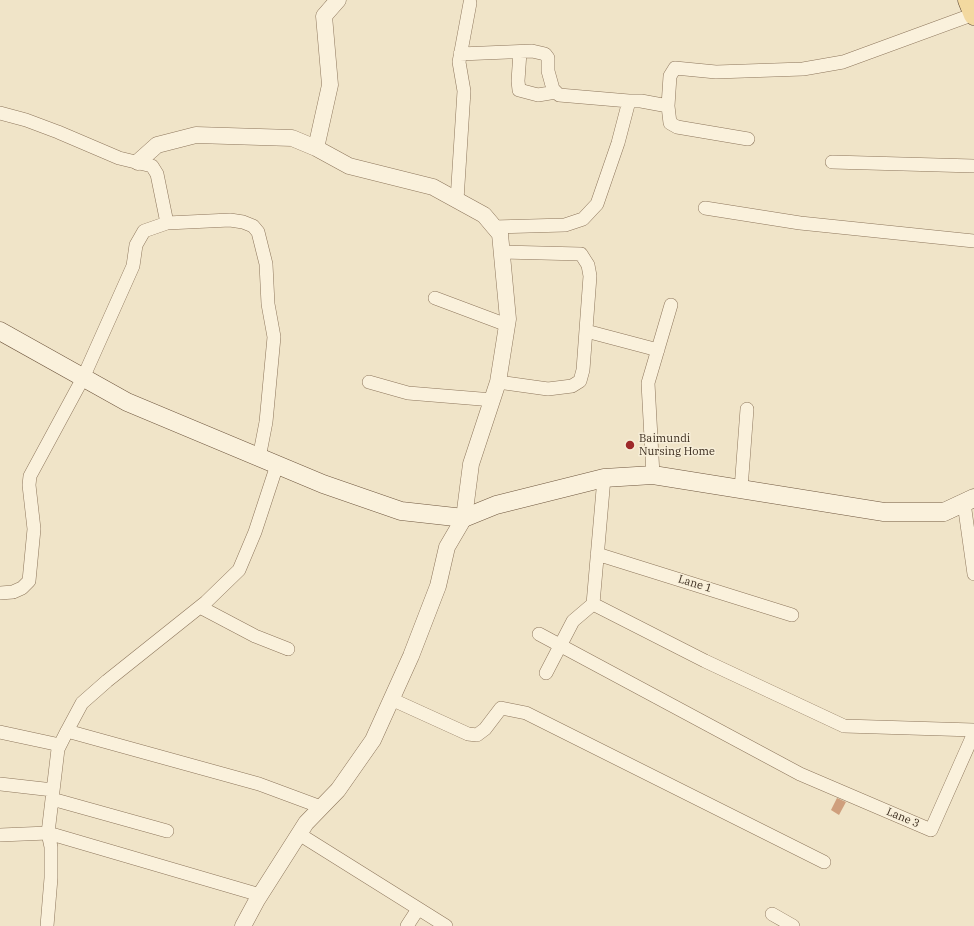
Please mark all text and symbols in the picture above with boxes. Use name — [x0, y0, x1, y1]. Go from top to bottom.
place label: Baimundi Nursing Home — [639, 432, 715, 458]
marker: Baimundi Nursing Home — [624, 439, 636, 451]
street label: Lane 1 — [677, 573, 713, 595]
street label: Lane 3 — [884, 805, 922, 831]

